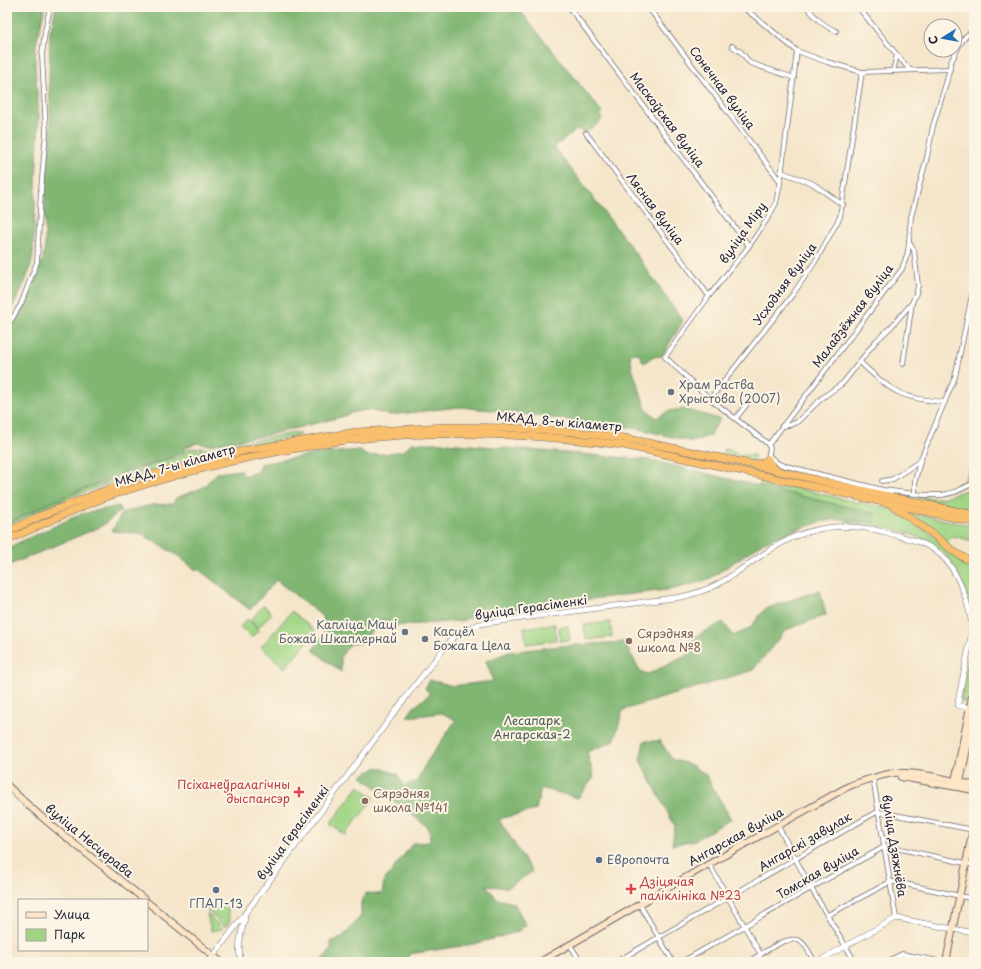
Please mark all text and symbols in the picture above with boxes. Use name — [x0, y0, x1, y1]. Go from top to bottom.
north arrow — [923, 18, 963, 58]
text: С — [924, 34, 942, 46]
street label: Сонечная вуліца — [685, 42, 760, 133]
street label: Маскоўская вуліца — [626, 68, 710, 171]
street label: Лясная вуліца — [623, 169, 689, 249]
street label: вуліца Міру — [714, 198, 770, 267]
street label: Усходняя вуліца — [748, 238, 821, 328]
street label: Маладзёжная вуліца — [807, 259, 897, 371]
place label: Храм Раства Хрыстова (2007) — [679, 375, 780, 407]
marker: Храм Раства Хрыстова (2007) — [666, 387, 676, 397]
street label: МКАД, 8-ы кіламетр — [496, 407, 623, 435]
street label: МКАД, 7-ы кіламетр — [112, 439, 237, 491]
street label: вуліца Герасіменкі — [474, 590, 588, 624]
place label: Капліца Маці Божай Шкаплернай — [279, 615, 397, 647]
place label: Касцёл Божага Цела — [433, 622, 511, 654]
place label: Сярэдняя школа №8 — [637, 624, 701, 656]
marker: Капліца Маці Божай Шкаплернай — [400, 627, 410, 637]
marker: Касцёл Божага Цела — [420, 634, 430, 644]
marker: Сярэдняя школа №8 — [624, 636, 634, 646]
park label: Лесапарк Ангарская-2 — [493, 711, 571, 743]
place label: Псіханеўралагічны дыспансэр — [177, 775, 290, 807]
street label: вуліца Герасіменкі — [252, 781, 333, 884]
place label: Сярэдняя школа №141 — [373, 784, 448, 816]
marker: Псіханеўралагічны дыспансэр — [293, 786, 305, 798]
street label: вуліца Дзяжнёва — [878, 793, 912, 899]
marker: Сярэдняя школа №141 — [360, 796, 370, 806]
street label: вуліца Несцерава — [42, 799, 138, 882]
street label: Ангарская вуліца — [685, 802, 787, 870]
street label: Ангарскі завулак — [755, 807, 855, 875]
street label: Томская вуліца — [773, 841, 862, 903]
place label: Европочта — [607, 850, 670, 868]
marker: Европочта — [594, 855, 604, 865]
place label: Дзіцячая паліклініка №23 — [639, 872, 741, 904]
marker: Дзіцячая паліклініка №23 — [625, 883, 637, 895]
marker: ГПАП-13 — [211, 885, 221, 895]
place label: ГПАП-13 — [189, 894, 243, 912]
legend — [18, 899, 148, 951]
text: Улица — [54, 905, 90, 923]
text: Парк — [54, 925, 86, 943]

